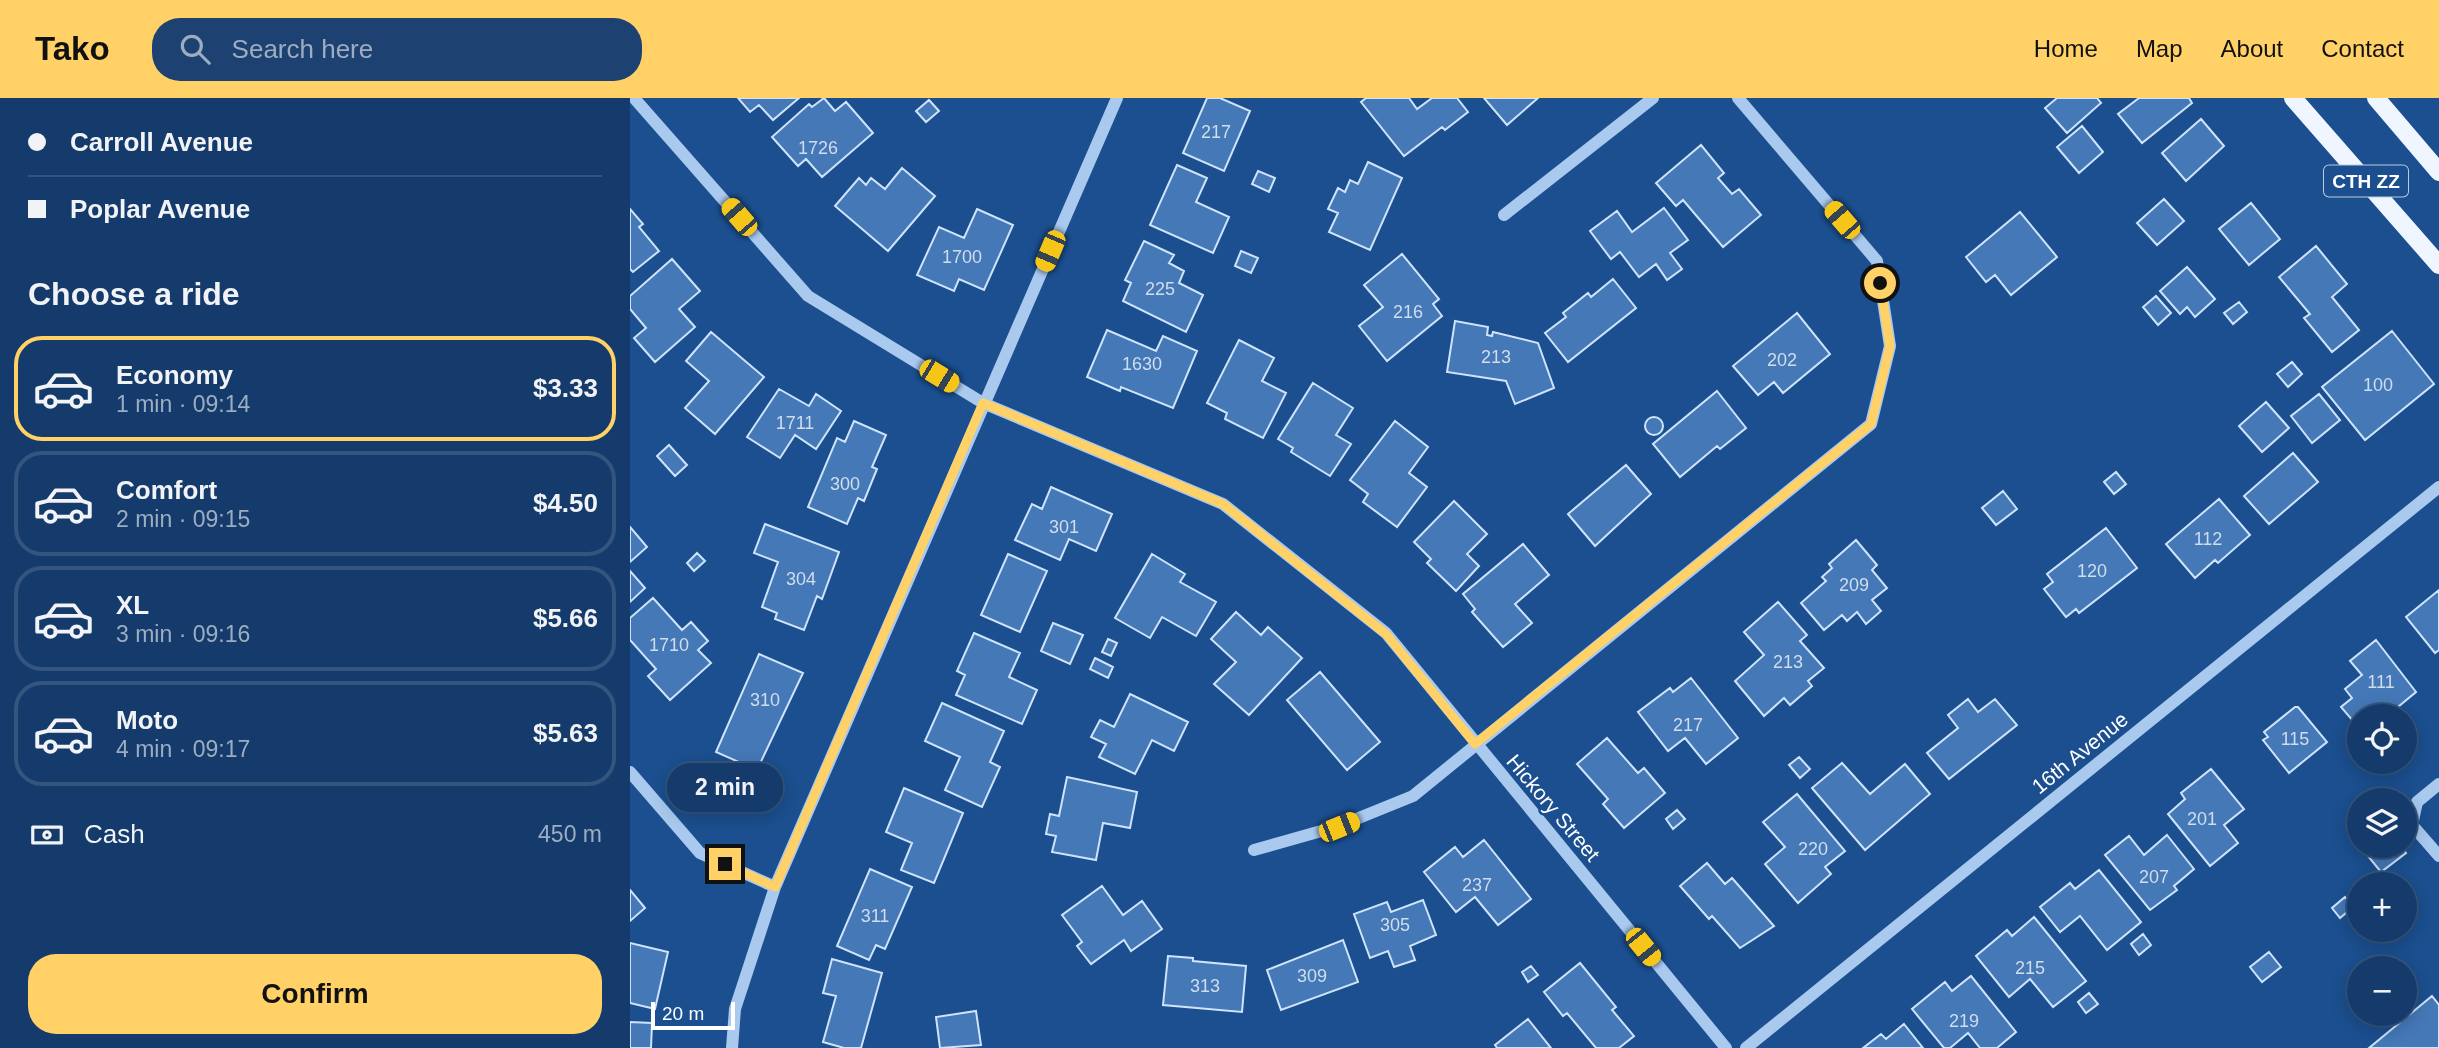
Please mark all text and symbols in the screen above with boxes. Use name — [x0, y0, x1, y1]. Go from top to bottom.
search box — [152, 18, 642, 81]
text: Tako — [35, 30, 110, 67]
icon: search — [176, 30, 214, 68]
text: Search here — [232, 34, 373, 64]
text: Home — [2034, 35, 2098, 62]
text: Map — [2136, 35, 2183, 62]
text: About — [2221, 35, 2283, 62]
text: Contact — [2321, 35, 2404, 62]
house number: 217 — [1201, 122, 1231, 142]
text: Carroll Avenue — [70, 127, 253, 157]
house number: 1726 — [798, 138, 838, 158]
road number: CTH ZZ — [2324, 166, 2408, 197]
text: Poplar Avenue — [70, 194, 250, 224]
car — [718, 194, 761, 240]
car — [1821, 197, 1864, 243]
car — [1033, 228, 1068, 274]
house number: 1700 — [942, 247, 982, 267]
route start — [1864, 267, 1896, 299]
text: Choose a ride — [28, 276, 240, 312]
house number: 225 — [1145, 279, 1175, 299]
house number: 216 — [1393, 302, 1423, 322]
house number: 213 — [1481, 347, 1511, 367]
house number: 202 — [1767, 350, 1797, 370]
house number: 1630 — [1122, 354, 1162, 374]
car — [916, 356, 963, 396]
icon: car — [32, 357, 95, 420]
text: Economy — [116, 360, 233, 390]
text: $3.33 — [533, 373, 598, 403]
house number: 100 — [2363, 375, 2393, 395]
text: 1 min · 09:14 — [116, 391, 250, 417]
house number: 1711 — [776, 413, 814, 433]
icon: car — [32, 472, 95, 535]
house number: 300 — [830, 474, 860, 494]
text: Comfort — [116, 475, 217, 505]
text: $4.50 — [533, 488, 598, 518]
text: 2 min · 09:15 — [116, 506, 250, 532]
house number: 301 — [1049, 517, 1079, 537]
house number: 112 — [2194, 529, 2222, 549]
house number: 120 — [2077, 561, 2107, 581]
house number: 304 — [786, 569, 816, 589]
house number: 209 — [1839, 575, 1869, 595]
icon: car — [32, 587, 95, 650]
text: XL — [116, 590, 149, 620]
text: $5.66 — [533, 603, 598, 633]
text: 3 min · 09:16 — [116, 621, 250, 647]
house number: 1710 — [649, 635, 689, 655]
house number: 213 — [1773, 652, 1803, 672]
house number: 111 — [2367, 672, 2395, 692]
house number: 310 — [750, 690, 780, 710]
icon: car — [32, 702, 95, 765]
map controls — [2347, 704, 2417, 1026]
button: locate — [2347, 704, 2417, 774]
text: Moto — [116, 705, 178, 735]
street label: 16th Avenue — [2027, 707, 2132, 798]
house number: 217 — [1673, 715, 1703, 735]
text: $5.63 — [533, 718, 598, 748]
house number: 115 — [2281, 729, 2309, 749]
text: 4 min · 09:17 — [116, 736, 250, 762]
street label: Hickory Street — [1502, 750, 1605, 866]
callout: 2 min — [667, 762, 783, 812]
text: 2 min — [695, 774, 755, 800]
button: layers — [2347, 788, 2417, 858]
car — [1316, 809, 1363, 845]
house number: 201 — [2187, 809, 2217, 829]
icon: cash — [28, 816, 66, 854]
text: Cash — [84, 819, 145, 849]
text: 450 m — [538, 821, 602, 847]
house number: 220 — [1798, 839, 1828, 859]
route end — [709, 848, 741, 880]
house number: 207 — [2139, 867, 2169, 887]
button: + — [2347, 872, 2417, 942]
house number: 237 — [1462, 875, 1492, 895]
house number: 311 — [861, 906, 889, 926]
house number: 305 — [1380, 915, 1410, 935]
car — [1622, 924, 1665, 970]
button: Confirm — [28, 954, 602, 1034]
button: − — [2347, 956, 2417, 1026]
house number: 215 — [2015, 958, 2045, 978]
house number: 309 — [1297, 966, 1327, 986]
house number: 313 — [1190, 976, 1220, 996]
scale bar — [651, 999, 735, 1031]
text: 20 m — [662, 1003, 704, 1024]
house number: 219 — [1949, 1011, 1979, 1031]

